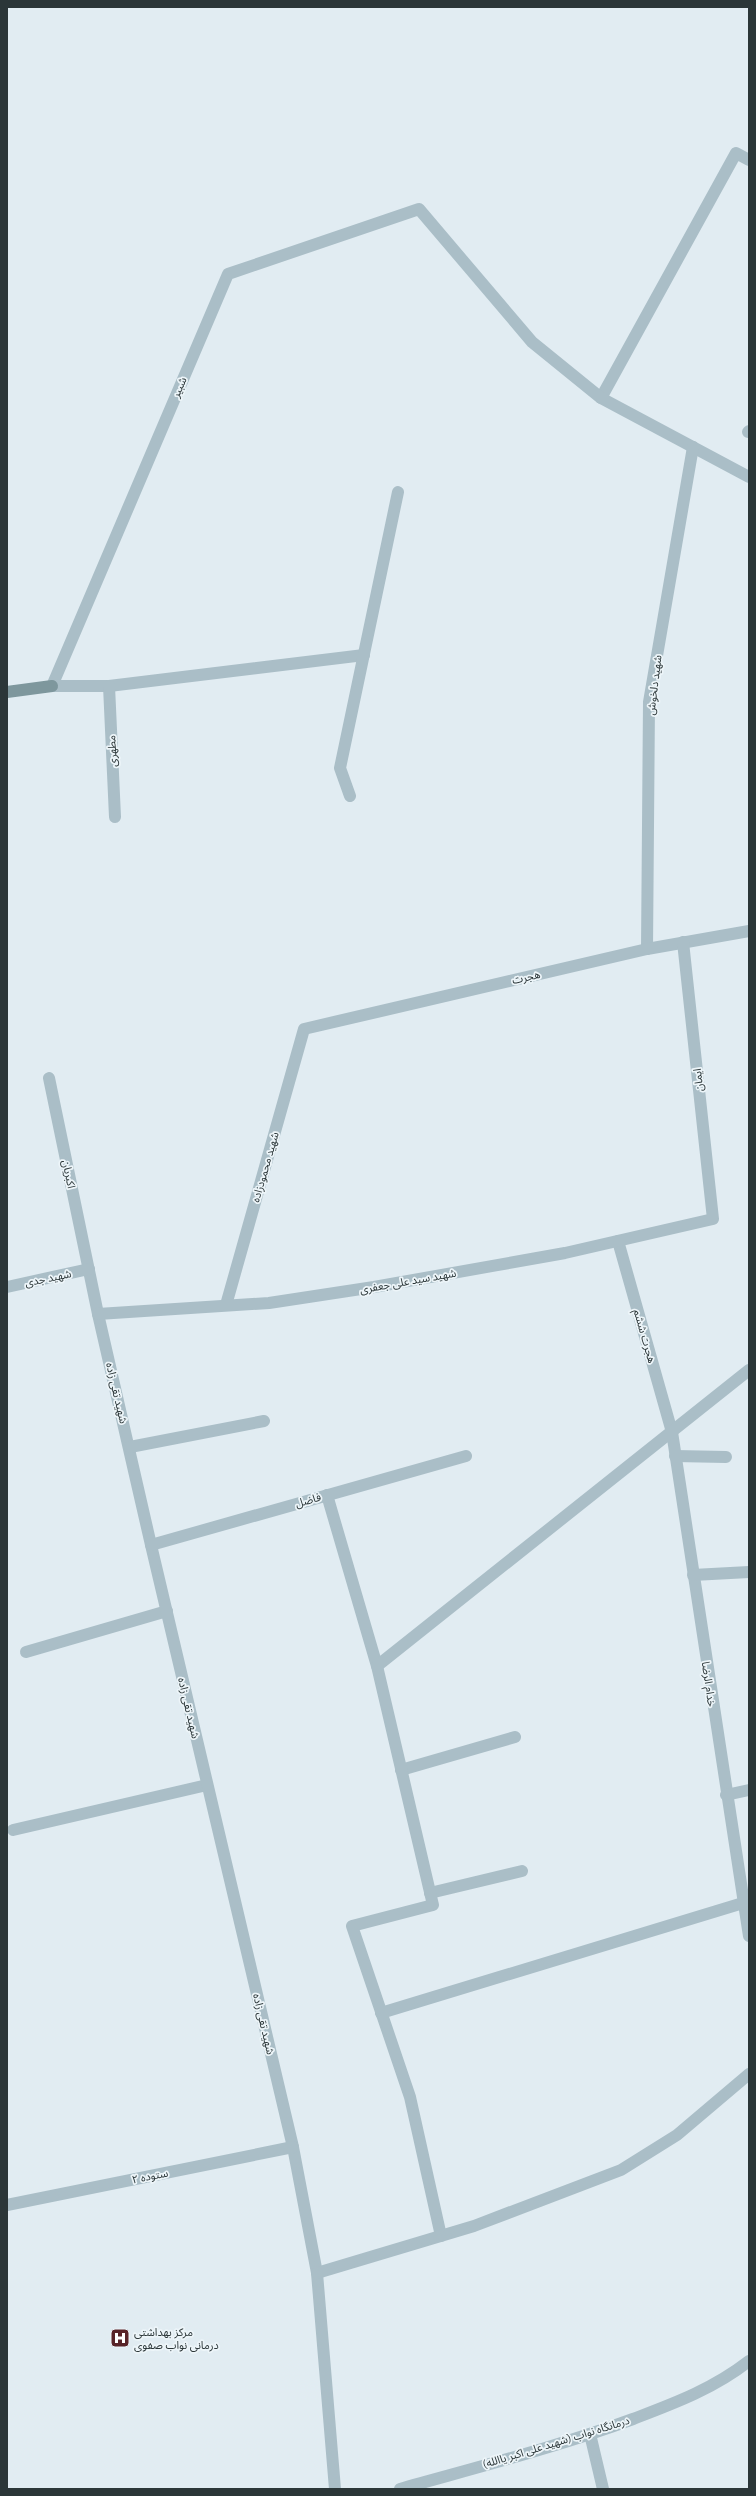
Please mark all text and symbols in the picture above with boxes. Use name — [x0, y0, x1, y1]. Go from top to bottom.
street label: شبیر — [168, 374, 190, 400]
street label: شهید دلخوش — [643, 654, 665, 716]
street label: مطهری — [104, 734, 120, 767]
street label: هجرت — [510, 967, 542, 987]
street label: ایمان — [690, 1068, 706, 1092]
street label: شهید محمودزاده — [248, 1130, 282, 1204]
street label: اکبریان — [59, 1158, 79, 1190]
street label: شهید جدی — [23, 1266, 73, 1290]
street label: شهید سید علی جعفری — [359, 1266, 458, 1296]
street label: هجرت ششم — [629, 1307, 659, 1365]
street label: شهید تقی زاده — [103, 1361, 131, 1425]
street label: فاضل — [294, 1490, 323, 1510]
street label: خدام الرضا — [698, 1660, 719, 1708]
street label: شهید تقی زاده — [175, 1676, 203, 1740]
street label: شهید تقی زاده — [250, 1992, 278, 2056]
street label: ستوده ۲ — [131, 2166, 170, 2186]
place label: مرکز بهداشتی درمانی نواب صفوی — [134, 2325, 219, 2352]
hospital icon: مرکز بهداشتی درمانی نواب صفوی — [109, 2327, 131, 2349]
street label: درمانگاه نواب (شهید علی اکبر یاالله) — [481, 2413, 631, 2471]

